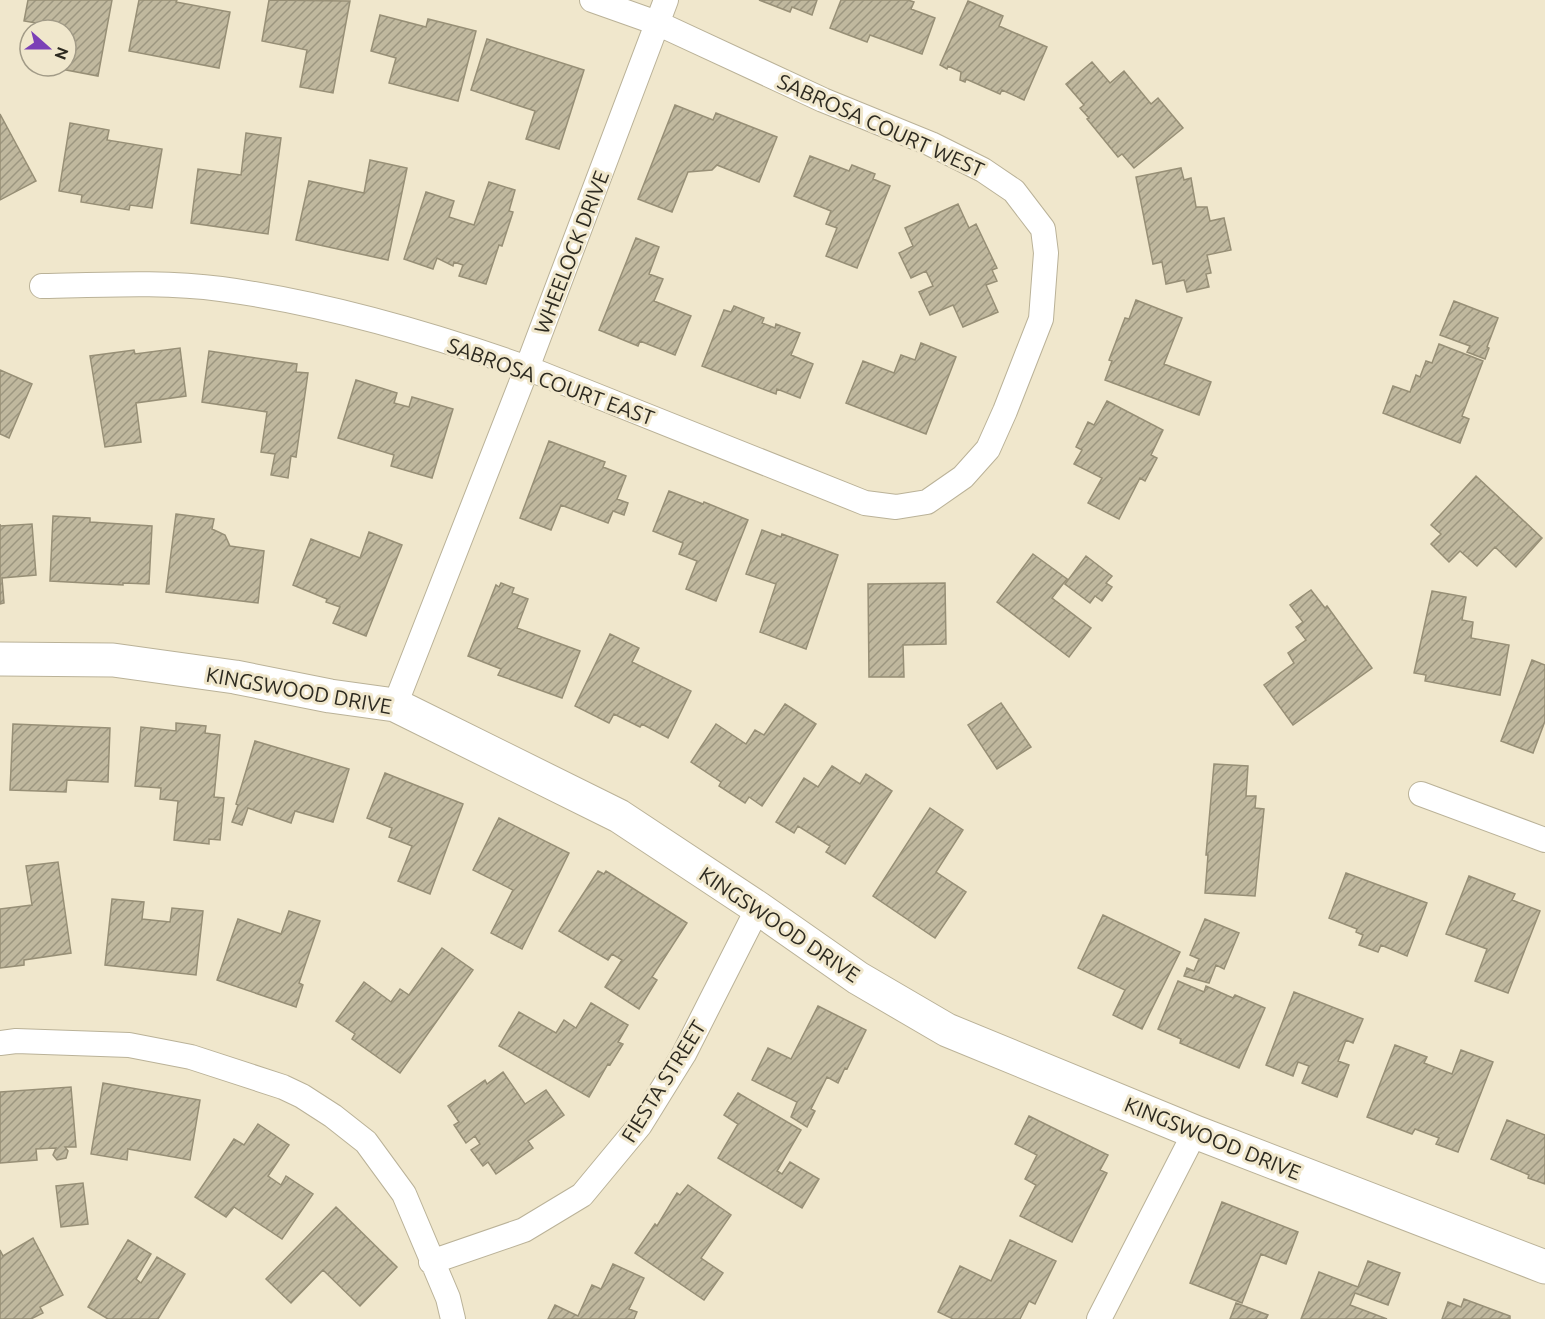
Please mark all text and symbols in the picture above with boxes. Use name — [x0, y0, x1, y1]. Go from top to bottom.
north arrow — [18, 18, 78, 78]
text: N — [51, 45, 73, 62]
street label: SABROSA COURT WEST — [774, 69, 988, 182]
street label: WHEELOCK DRIVE — [529, 167, 613, 337]
street label: SABROSA COURT EAST — [444, 332, 658, 430]
street label: KINGSWOOD DRIVE — [204, 662, 394, 718]
street label: KINGSWOOD DRIVE — [695, 861, 865, 987]
street label: FIESTA STREET — [616, 1015, 710, 1146]
street label: KINGSWOOD DRIVE — [1121, 1092, 1305, 1184]

